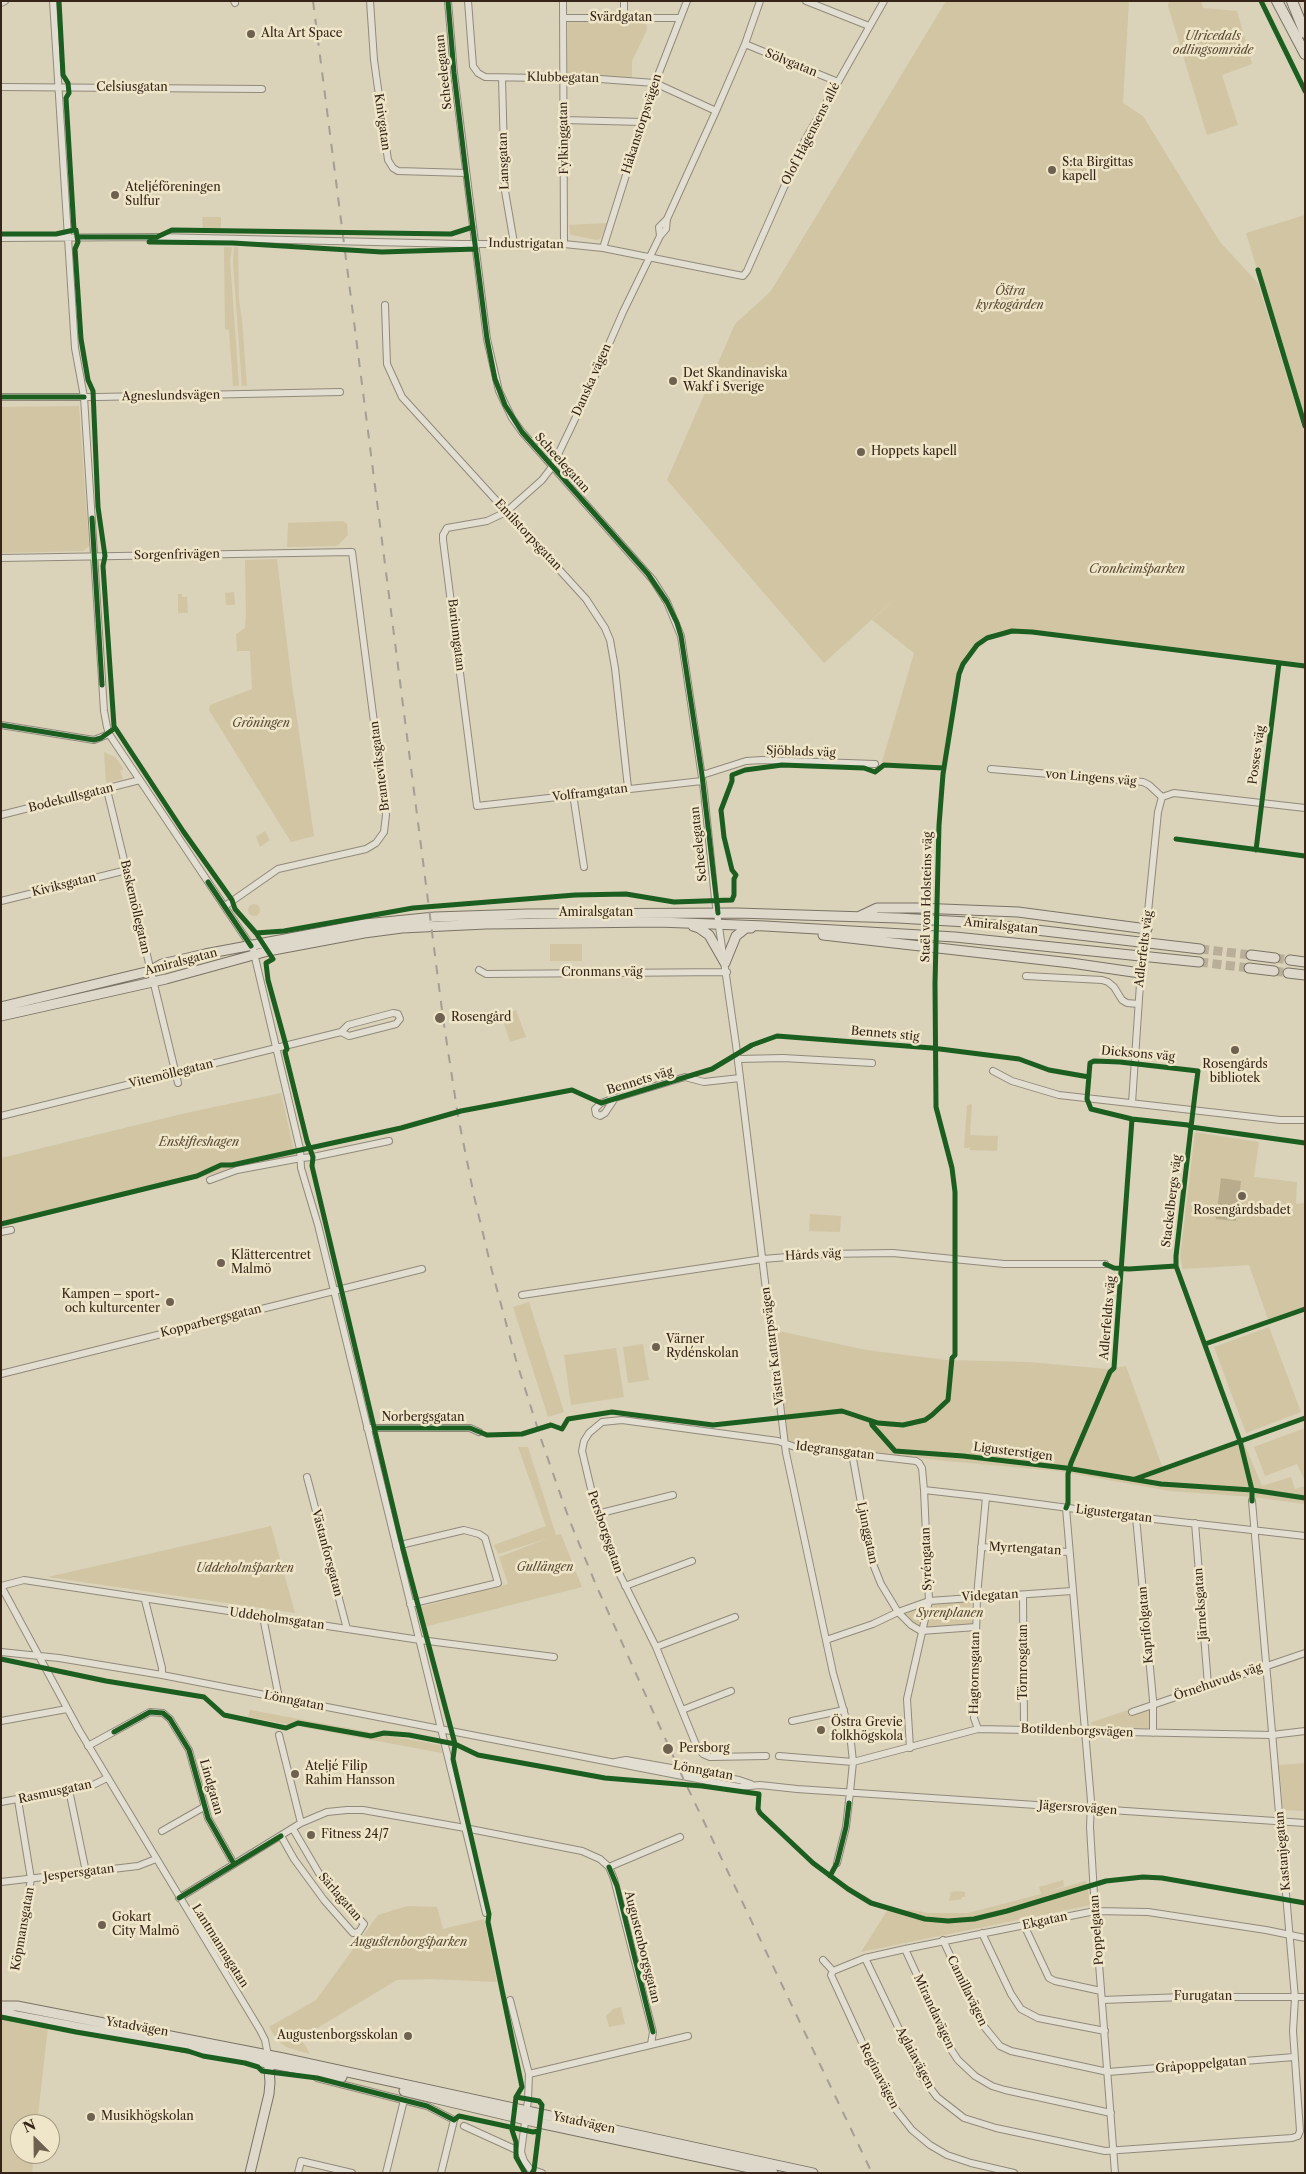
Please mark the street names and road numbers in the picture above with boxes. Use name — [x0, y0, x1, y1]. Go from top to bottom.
street label: Svärdgatan — [590, 11, 652, 25]
street label: Scheelegatan — [433, 34, 455, 110]
street label: Sölvgatan — [763, 46, 819, 80]
street label: Klubbegatan — [527, 70, 599, 86]
street label: Håkanstorpsvägen — [619, 72, 665, 176]
street label: Olof Hågensens allé — [779, 80, 843, 188]
street label: Celsiusgatan — [96, 81, 168, 95]
street label: Knivgatan — [371, 93, 393, 151]
street label: Fylkinggatan — [556, 101, 572, 175]
street label: Lansgatan — [496, 132, 512, 190]
street label: Industrigatan — [488, 236, 564, 252]
street label: Danska vägen — [570, 341, 614, 419]
street label: Agneslundsvägen — [122, 388, 220, 404]
street label: Scheelegatan — [531, 430, 593, 496]
street label: Emilstorpsgatan — [491, 497, 565, 573]
street label: Sorgenfrivägen — [134, 547, 220, 563]
street label: Bariumgatan — [444, 598, 468, 672]
street label: Branteviksgatan — [367, 720, 393, 812]
street label: Posses väg — [1246, 725, 1268, 785]
street label: Sjöblads väg — [766, 744, 836, 760]
street label: von Lingens väg — [1045, 767, 1137, 789]
street label: Bodekullsgatan — [27, 780, 115, 816]
street label: Volframgatan — [551, 781, 629, 805]
street label: Scheelegatan — [688, 806, 710, 882]
street label: Staël von Holsteins väg — [919, 831, 935, 963]
street label: Baskemöllegatan — [117, 859, 153, 955]
street label: Kiviksgatan — [30, 870, 98, 900]
street label: Amiralsgatan — [559, 906, 633, 920]
street label: Adlerfelts väg — [1132, 910, 1156, 988]
street label: Amiralsgatan — [963, 915, 1039, 937]
street label: Amiralsgatan — [143, 945, 219, 979]
street label: Cronmans väg — [561, 966, 643, 980]
street label: Bennets stig — [850, 1024, 920, 1044]
street label: Dicksons väg — [1101, 1044, 1175, 1064]
street label: Vitemöllegatan — [127, 1057, 215, 1091]
street label: Bennets väg — [605, 1064, 675, 1098]
street label: Stackelbergs väg — [1159, 1154, 1185, 1248]
street label: Hårds väg — [785, 1246, 841, 1264]
street label: Adlerfeldts väg — [1097, 1275, 1119, 1361]
street label: Västra Kattarpsvägen — [759, 1286, 787, 1406]
street label: Kopparbergsgatan — [159, 1301, 263, 1341]
street label: Norbergsgatan — [381, 1411, 465, 1425]
street label: Idegransgatan — [795, 1439, 875, 1463]
street label: Ligusterstigen — [972, 1440, 1054, 1464]
street label: Persborgsgatan — [584, 1489, 626, 1575]
street label: Ljunggatan — [853, 1501, 881, 1565]
street label: Ligustergatan — [1075, 1502, 1153, 1526]
street label: Västanforsgatan — [308, 1508, 346, 1598]
street label: Syréngatan — [919, 1527, 935, 1591]
street label: Myrtengatan — [988, 1540, 1062, 1558]
street label: Järneksgatan — [1191, 1567, 1211, 1641]
street label: Kaprifolgatan — [1135, 1586, 1157, 1664]
street label: Videgatan — [961, 1587, 1019, 1605]
street label: Uddeholmsgatan — [229, 1605, 325, 1633]
street label: Törnrosgatan — [1017, 1624, 1031, 1700]
street label: Hagtornsgatan — [967, 1631, 983, 1715]
street label: Örnehuvuds väg — [1172, 1660, 1264, 1704]
street label: Lönngatan — [263, 1688, 325, 1714]
street label: Botildenborgsvägen — [1020, 1722, 1134, 1740]
street label: Lindgatan — [196, 1758, 226, 1816]
street label: Lönngatan — [672, 1759, 734, 1783]
street label: Rasmusgatan — [17, 1777, 93, 1807]
street label: Jägersrovägen — [1038, 1798, 1118, 1818]
street label: Kastanjegatan — [1272, 1811, 1294, 1891]
street label: Jespersgatan — [43, 1862, 115, 1884]
street label: Särlagatan — [315, 1870, 365, 1924]
street label: Köpmansgatan — [9, 1886, 37, 1972]
street label: Augustenborgsgatan — [621, 1889, 663, 2005]
street label: Poppelgatan — [1087, 1894, 1107, 1966]
street label: Lantmannagatan — [189, 1902, 251, 1990]
street label: Ekgatan — [1021, 1909, 1069, 1933]
street label: Camillavägen — [944, 1953, 990, 2029]
street label: Mirandavägen — [910, 1972, 958, 2052]
street label: Furugatan — [1174, 1990, 1232, 2004]
street label: Ystadvägen — [105, 2014, 169, 2040]
street label: Aglaiavägen — [893, 2025, 937, 2091]
street label: Reginavägen — [856, 2041, 902, 2111]
street label: Gråpoppelgatan — [1155, 2054, 1247, 2076]
street label: Ystadvägen — [552, 2109, 616, 2137]

